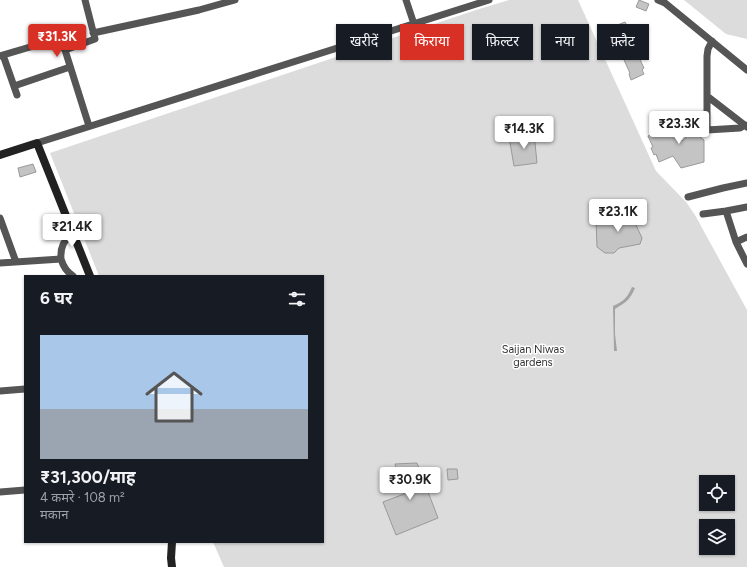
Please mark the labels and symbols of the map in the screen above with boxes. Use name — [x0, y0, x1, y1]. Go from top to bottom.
pin: ₹31.3K — [24, 24, 90, 58]
pin: ₹23.3K — [646, 111, 712, 145]
pin: ₹14.3K — [491, 116, 557, 150]
pin: ₹23.1K — [585, 199, 651, 233]
pin: ₹21.4K — [39, 214, 105, 248]
park label: Saijan Niwas gardens — [502, 343, 564, 369]
pin: ₹30.9K — [377, 467, 443, 501]

